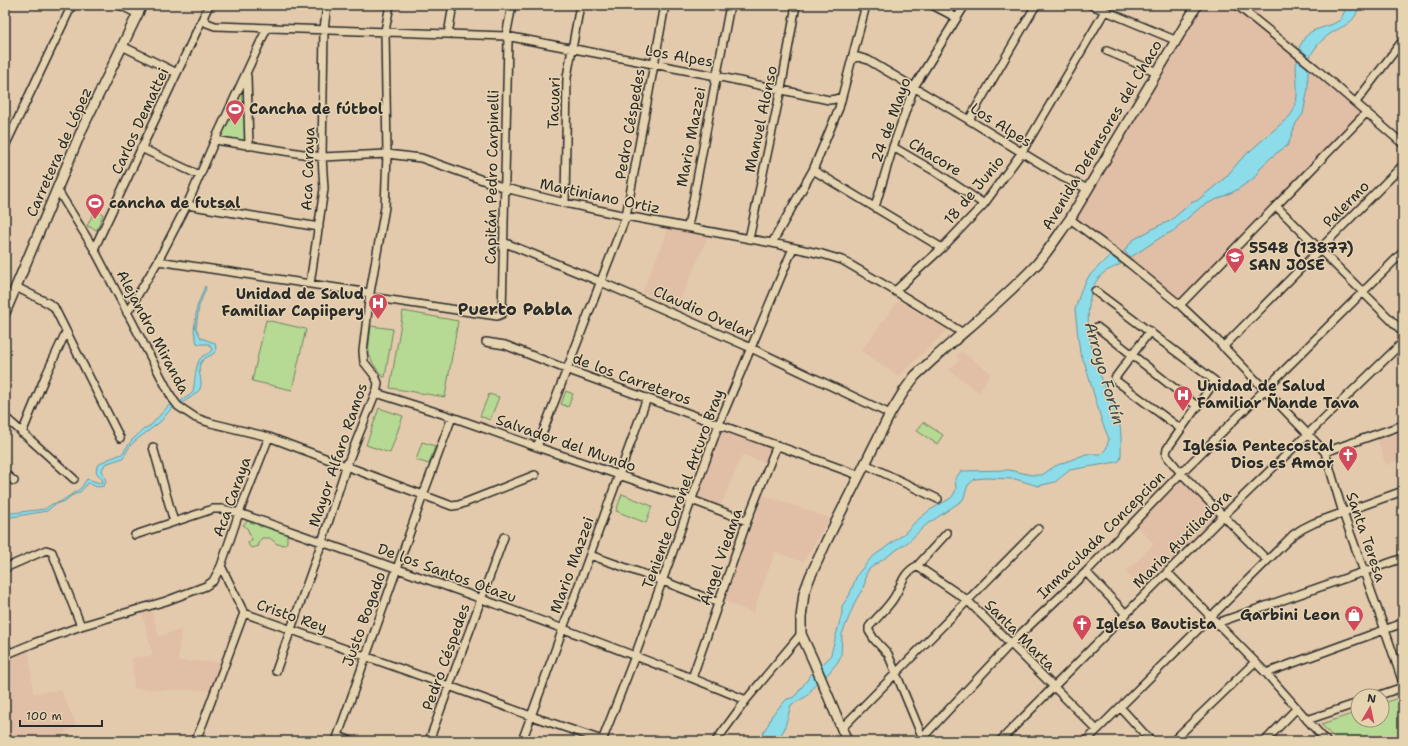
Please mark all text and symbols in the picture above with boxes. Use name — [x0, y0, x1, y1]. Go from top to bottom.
street label: Avenida Defensores del Chaco — [1037, 36, 1167, 234]
street label: Los Alpes — [643, 40, 715, 72]
street label: Carlos Demattei — [107, 64, 173, 178]
street label: Manuel Alonso — [740, 64, 782, 174]
street label: Pedro Céspedes — [610, 67, 650, 181]
street label: 24 de Mayo — [866, 75, 916, 165]
street label: Tacuari — [543, 77, 565, 129]
street label: Carretera de López — [21, 84, 97, 220]
street label: Mario Mazzei — [671, 85, 711, 189]
street label: Capitán Pedro Carpinelli — [480, 90, 504, 264]
sports icon: Cancha de fútbol — [224, 98, 246, 126]
street label: Los Alpes — [967, 98, 1035, 152]
place label: Cancha de fútbol — [249, 99, 383, 119]
street label: Aca Caraya — [297, 126, 319, 211]
street label: Chacore — [905, 133, 965, 181]
street label: 18 de Junio — [939, 151, 1009, 229]
street label: Martiniano Ortiz — [538, 173, 662, 219]
street label: Palermo — [1318, 176, 1374, 232]
sports icon: cancha de futsal — [84, 192, 106, 220]
place label: cancha de futsal — [109, 193, 240, 213]
place label: 5548 (13877) SAN JOSE — [1249, 238, 1354, 275]
school or university icon: 5548 (13877) SAN JOSE — [1224, 246, 1246, 274]
street label: Alejandro Miranda — [112, 267, 194, 398]
street label: Claudio Ovelar — [650, 281, 756, 343]
place label: Unidad de Salud Familiar Capiipery — [222, 284, 364, 321]
hospital icon: Unidad de Salud Familiar Capiipery — [367, 292, 389, 320]
district label: Puerto Pabla — [458, 298, 573, 320]
water label: Arroyo Fortín — [1080, 319, 1129, 427]
street label: de los Carreteros — [570, 348, 694, 410]
place label: Unidad de Salud Familiar Ñande Tava — [1197, 376, 1360, 413]
street label: Mayor Alfaro Ramos — [304, 380, 372, 530]
hospital icon: Unidad de Salud Familiar Ñande Tava — [1172, 384, 1194, 412]
street label: Teniente Coronel Arturo Bray — [637, 386, 729, 592]
street label: Salvador del Mundo — [493, 410, 639, 476]
place label: Iglesia Pentecostal Dios es Amor — [1183, 436, 1334, 473]
church icon: Iglesia Pentecostal Dios es Amor — [1337, 444, 1359, 472]
street label: Aca Caraya — [208, 454, 256, 540]
street label: Inmaculada Concepcion — [1033, 467, 1169, 603]
street label: Maria Auxiliadora — [1128, 485, 1236, 593]
street label: Santa Teresa — [1341, 489, 1391, 585]
street label: Ángel Viedma — [694, 505, 747, 608]
street label: Mario Mazzei — [545, 514, 599, 616]
street label: De los Santos Otazu — [375, 539, 519, 607]
street label: Justo Bogado — [338, 569, 390, 669]
street label: Cristo Rey — [254, 595, 330, 637]
street label: Santa Marta — [980, 595, 1060, 675]
street label: Pedro Céspedes — [417, 601, 475, 713]
shop icon: Garbini Leon — [1343, 604, 1365, 632]
place label: Garbini Leon — [1240, 605, 1340, 625]
church icon: Iglesa Bautista — [1071, 613, 1093, 641]
place label: Iglesa Bautista — [1096, 614, 1217, 634]
north arrow — [1350, 688, 1390, 728]
text: N — [1366, 691, 1377, 707]
scale bar — [20, 702, 102, 728]
text: 100 m — [26, 708, 62, 724]

